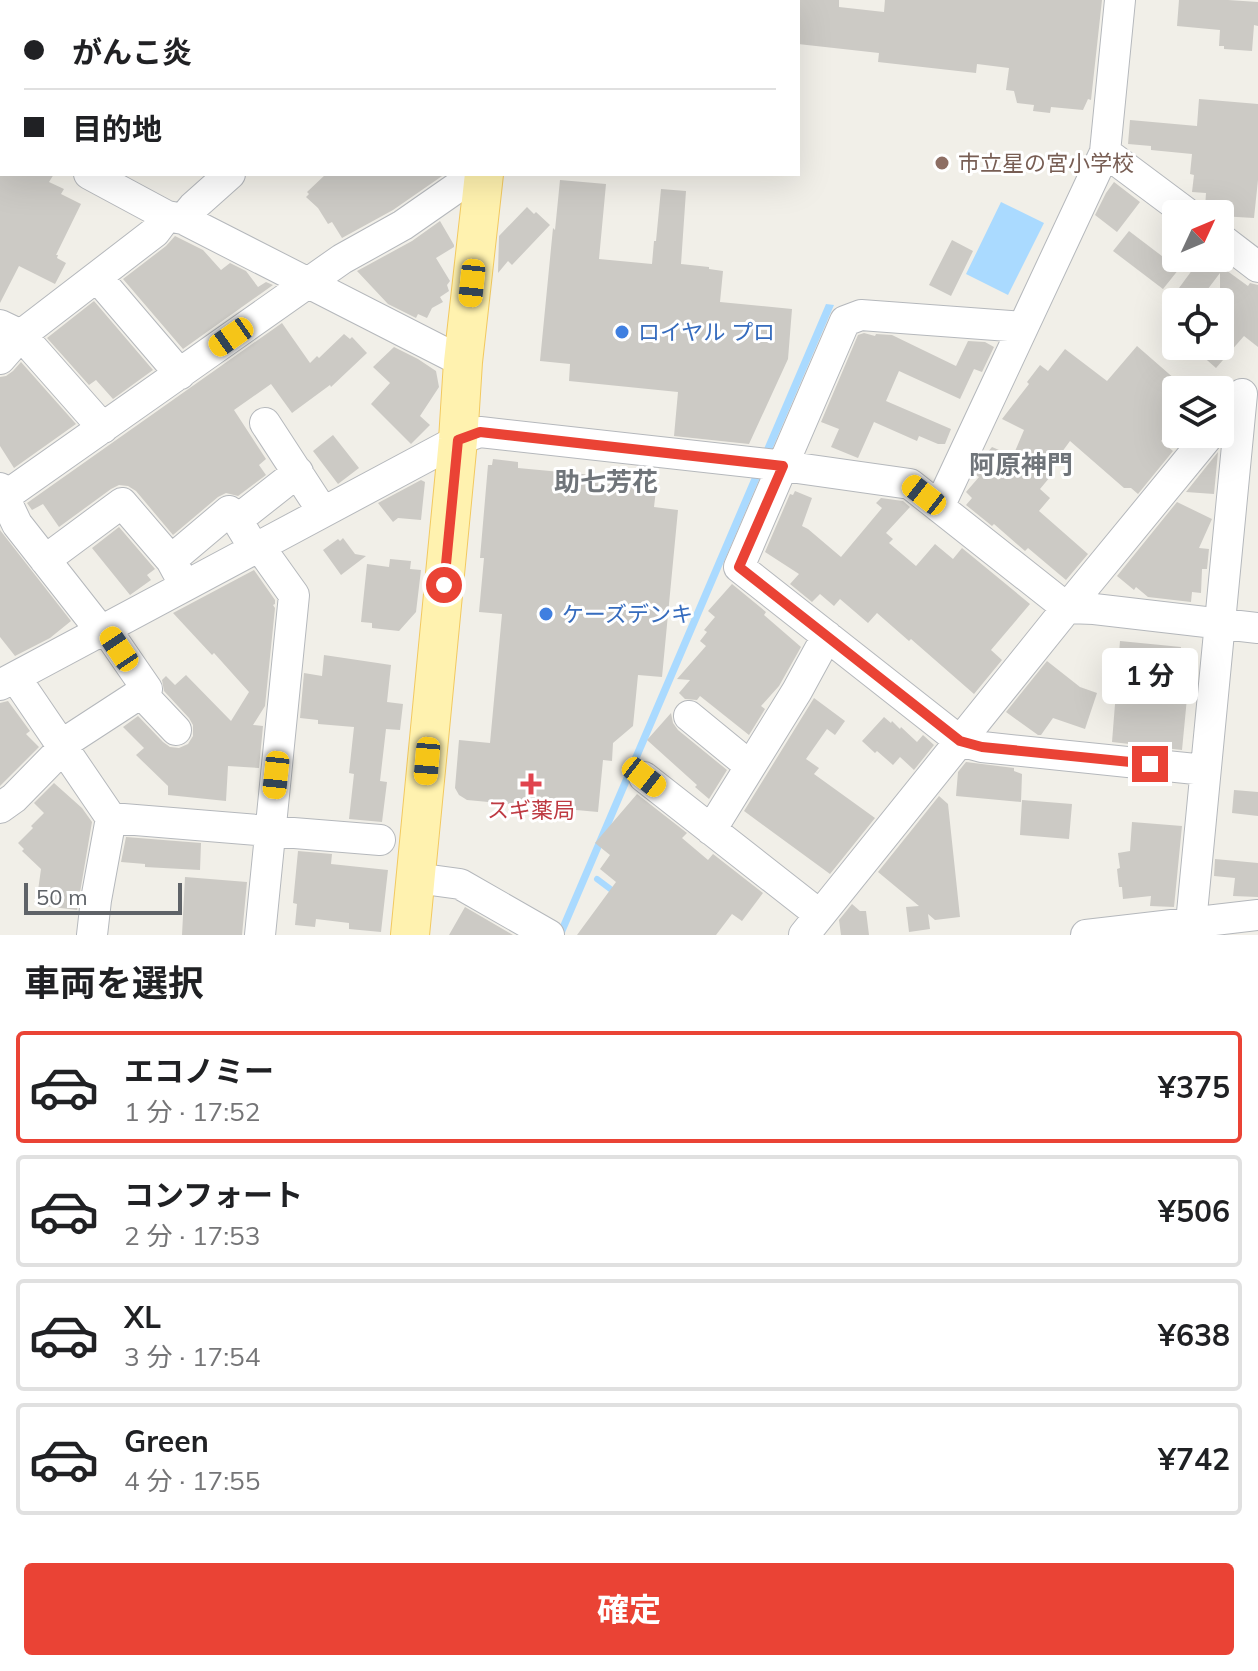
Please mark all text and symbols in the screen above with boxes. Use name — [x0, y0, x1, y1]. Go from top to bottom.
text: がんこ炎 — [72, 33, 192, 71]
text: 目的地 — [72, 110, 162, 148]
place label: 市立星の宮小学校 — [958, 149, 1134, 177]
marker: 市立星の宮小学校 — [933, 154, 951, 172]
north arrow — [1162, 200, 1234, 272]
map controls — [1162, 200, 1234, 448]
car — [458, 258, 486, 308]
button: locate — [1162, 288, 1234, 360]
car — [204, 313, 258, 361]
place label: ロイヤル プロ — [638, 318, 775, 346]
marker: ロイヤル プロ — [613, 323, 631, 341]
button: layers — [1162, 376, 1234, 448]
district label: 阿原神門 — [969, 448, 1073, 481]
district label: 助七芳花 — [554, 465, 658, 498]
car — [898, 471, 950, 519]
route start — [426, 567, 462, 603]
place label: ケーズデンキ — [562, 600, 693, 628]
marker: ケーズデンキ — [537, 605, 555, 623]
car — [96, 622, 142, 676]
callout: 1 分 — [1102, 648, 1198, 704]
text: 1 分 — [1126, 659, 1174, 692]
car — [413, 736, 441, 786]
route end — [1132, 746, 1168, 782]
car — [262, 750, 290, 800]
car — [618, 753, 670, 801]
marker: スギ薬局 — [522, 775, 540, 793]
place label: スギ薬局 — [487, 796, 575, 824]
scale bar — [24, 879, 182, 915]
text: 50 m — [36, 883, 87, 911]
text: 車両を選択 — [24, 960, 204, 1005]
icon: car — [28, 1051, 100, 1123]
text: エコノミー — [124, 1052, 274, 1090]
text: ¥375 — [1158, 1068, 1230, 1106]
text: 1 分 · 17:52 — [124, 1095, 260, 1128]
icon: car — [28, 1175, 100, 1247]
text: コンフォート — [124, 1176, 303, 1214]
text: ¥506 — [1158, 1192, 1230, 1230]
text: 2 分 · 17:53 — [124, 1219, 260, 1252]
text: XL — [124, 1298, 161, 1336]
icon: car — [28, 1299, 100, 1371]
text: ¥638 — [1158, 1316, 1230, 1354]
text: 3 分 · 17:54 — [124, 1340, 260, 1373]
text: Green — [124, 1422, 209, 1460]
icon: car — [28, 1423, 100, 1495]
text: ¥742 — [1158, 1440, 1230, 1478]
text: 4 分 · 17:55 — [124, 1464, 260, 1497]
button: 確定 — [24, 1563, 1234, 1655]

